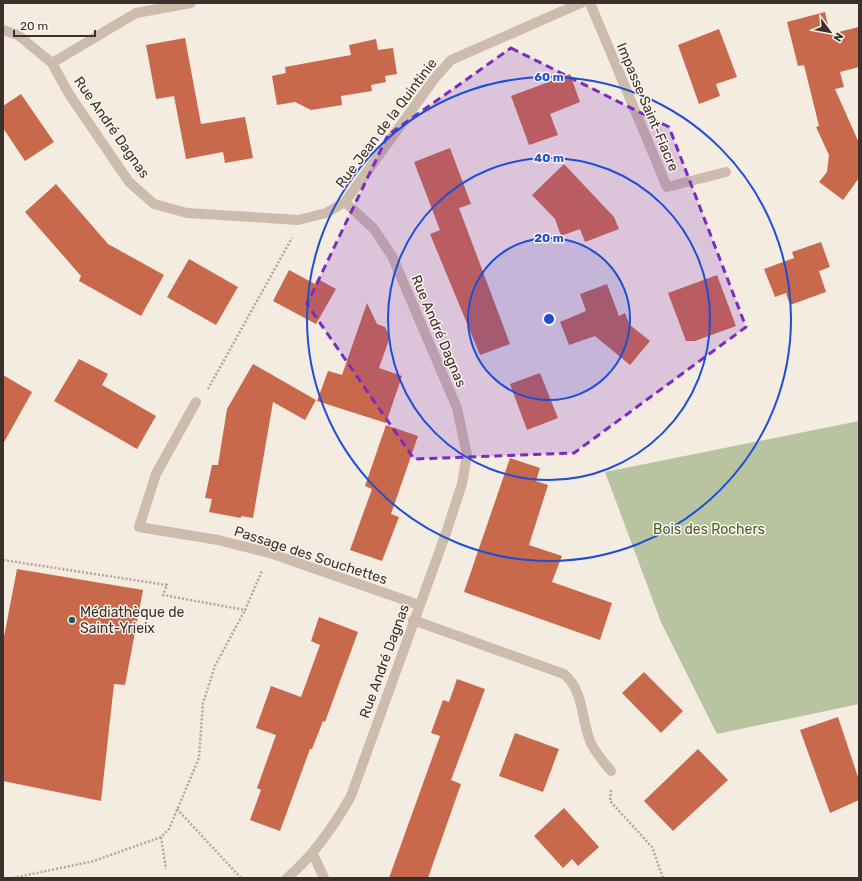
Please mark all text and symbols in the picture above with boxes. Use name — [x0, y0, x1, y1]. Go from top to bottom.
scale bar — [14, 12, 95, 38]
north arrow — [810, 12, 850, 52]
text: 20 m — [20, 19, 48, 33]
text: N — [830, 30, 846, 44]
street label: Impasse Saint-Fiacre — [613, 40, 682, 174]
street label: Rue Jean de la Quintinie — [332, 55, 441, 191]
text: 60 m — [534, 70, 564, 84]
street label: Rue André Dagnas — [70, 73, 153, 181]
text: 40 m — [534, 151, 564, 165]
text: 20 m — [534, 231, 564, 245]
street label: Rue André Dagnas — [407, 273, 470, 390]
centre of rings — [542, 312, 556, 326]
park label: Bois des Rochers — [653, 521, 765, 538]
street label: Passage des Souchettes — [232, 523, 390, 588]
street label: Rue André Dagnas — [356, 602, 413, 721]
place label: Médiathèque de Saint-Yrieix — [80, 604, 185, 637]
marker: Médiathèque de Saint-Yrieix — [67, 615, 77, 625]

